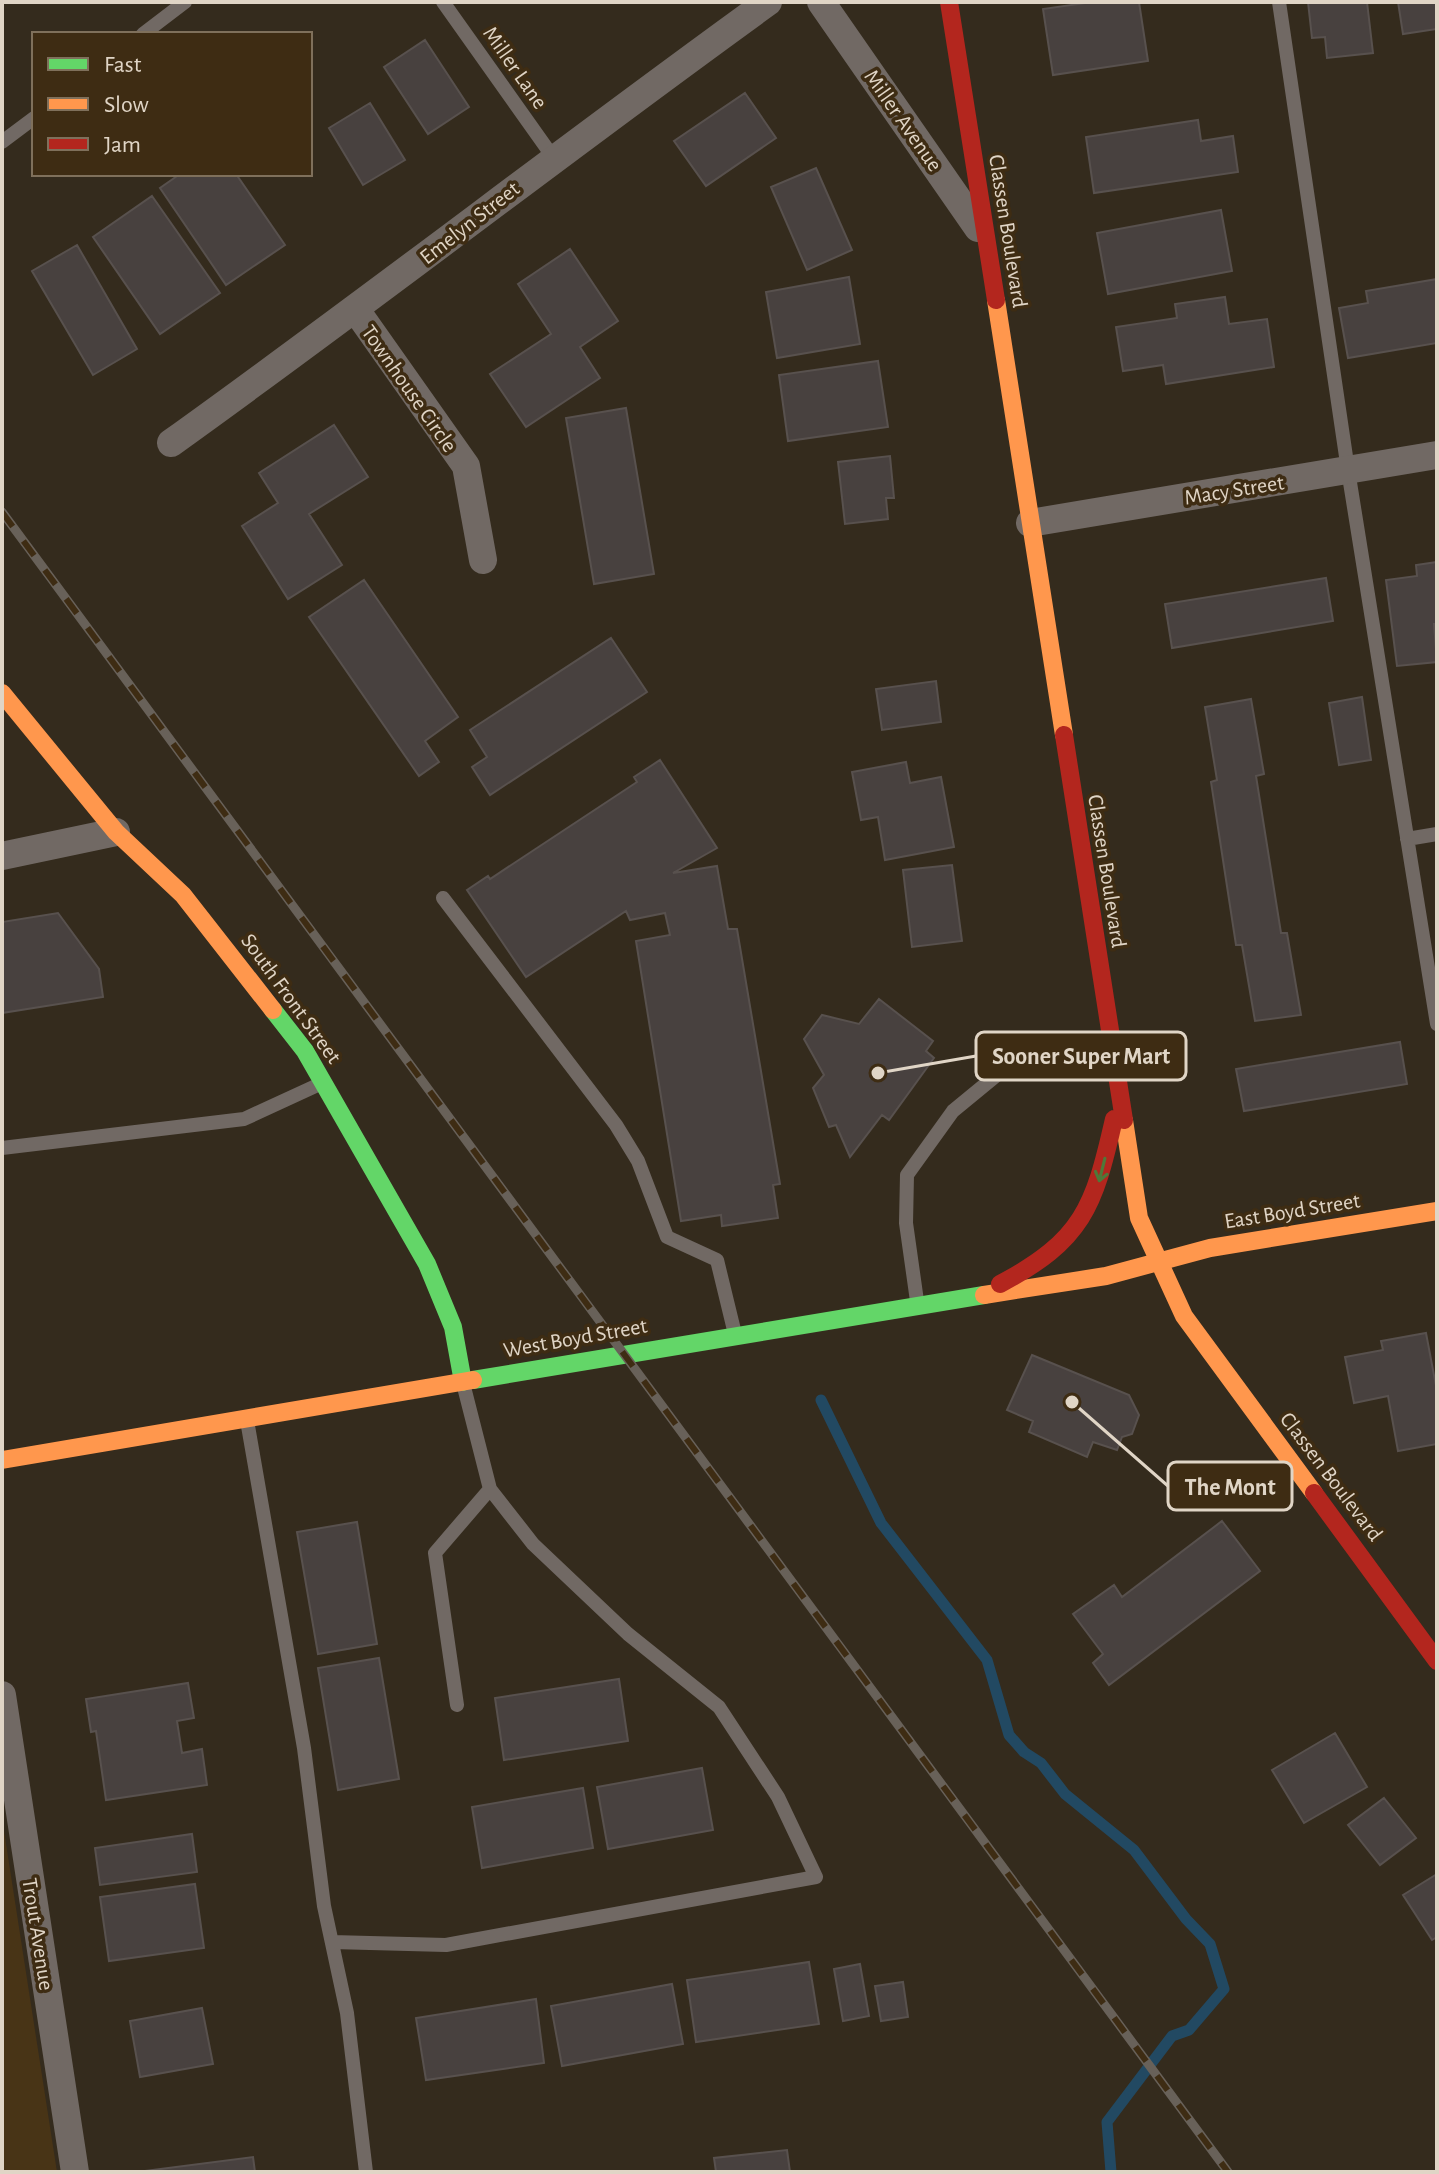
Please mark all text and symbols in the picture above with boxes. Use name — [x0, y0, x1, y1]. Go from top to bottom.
street label: Miller Lane — [479, 22, 551, 113]
legend — [32, 32, 312, 176]
text: Fast — [104, 53, 142, 77]
street label: Miller Avenue — [860, 66, 946, 175]
text: Slow — [104, 93, 149, 117]
text: Jam — [104, 133, 141, 157]
street label: Classen Boulevard — [985, 153, 1031, 309]
street label: Emelyn Street — [416, 177, 524, 268]
street label: Townhouse Circle — [357, 321, 461, 456]
street label: Macy Street — [1183, 471, 1286, 509]
street label: Classen Boulevard — [1084, 793, 1130, 949]
street label: South Front Street — [237, 930, 345, 1067]
callout: Sooner Super Mart — [976, 1032, 1186, 1080]
text: Sooner Super Mart — [992, 1045, 1170, 1069]
one-way arrow — [1094, 1157, 1109, 1183]
street label: East Boyd Street — [1223, 1189, 1362, 1233]
street label: West Boyd Street — [502, 1315, 649, 1361]
street label: Classen Boulevard — [1276, 1408, 1387, 1545]
callout: The Mont — [1168, 1462, 1292, 1510]
text: The Mont — [1184, 1476, 1276, 1500]
street label: Trout Avenue — [18, 1877, 58, 1992]

